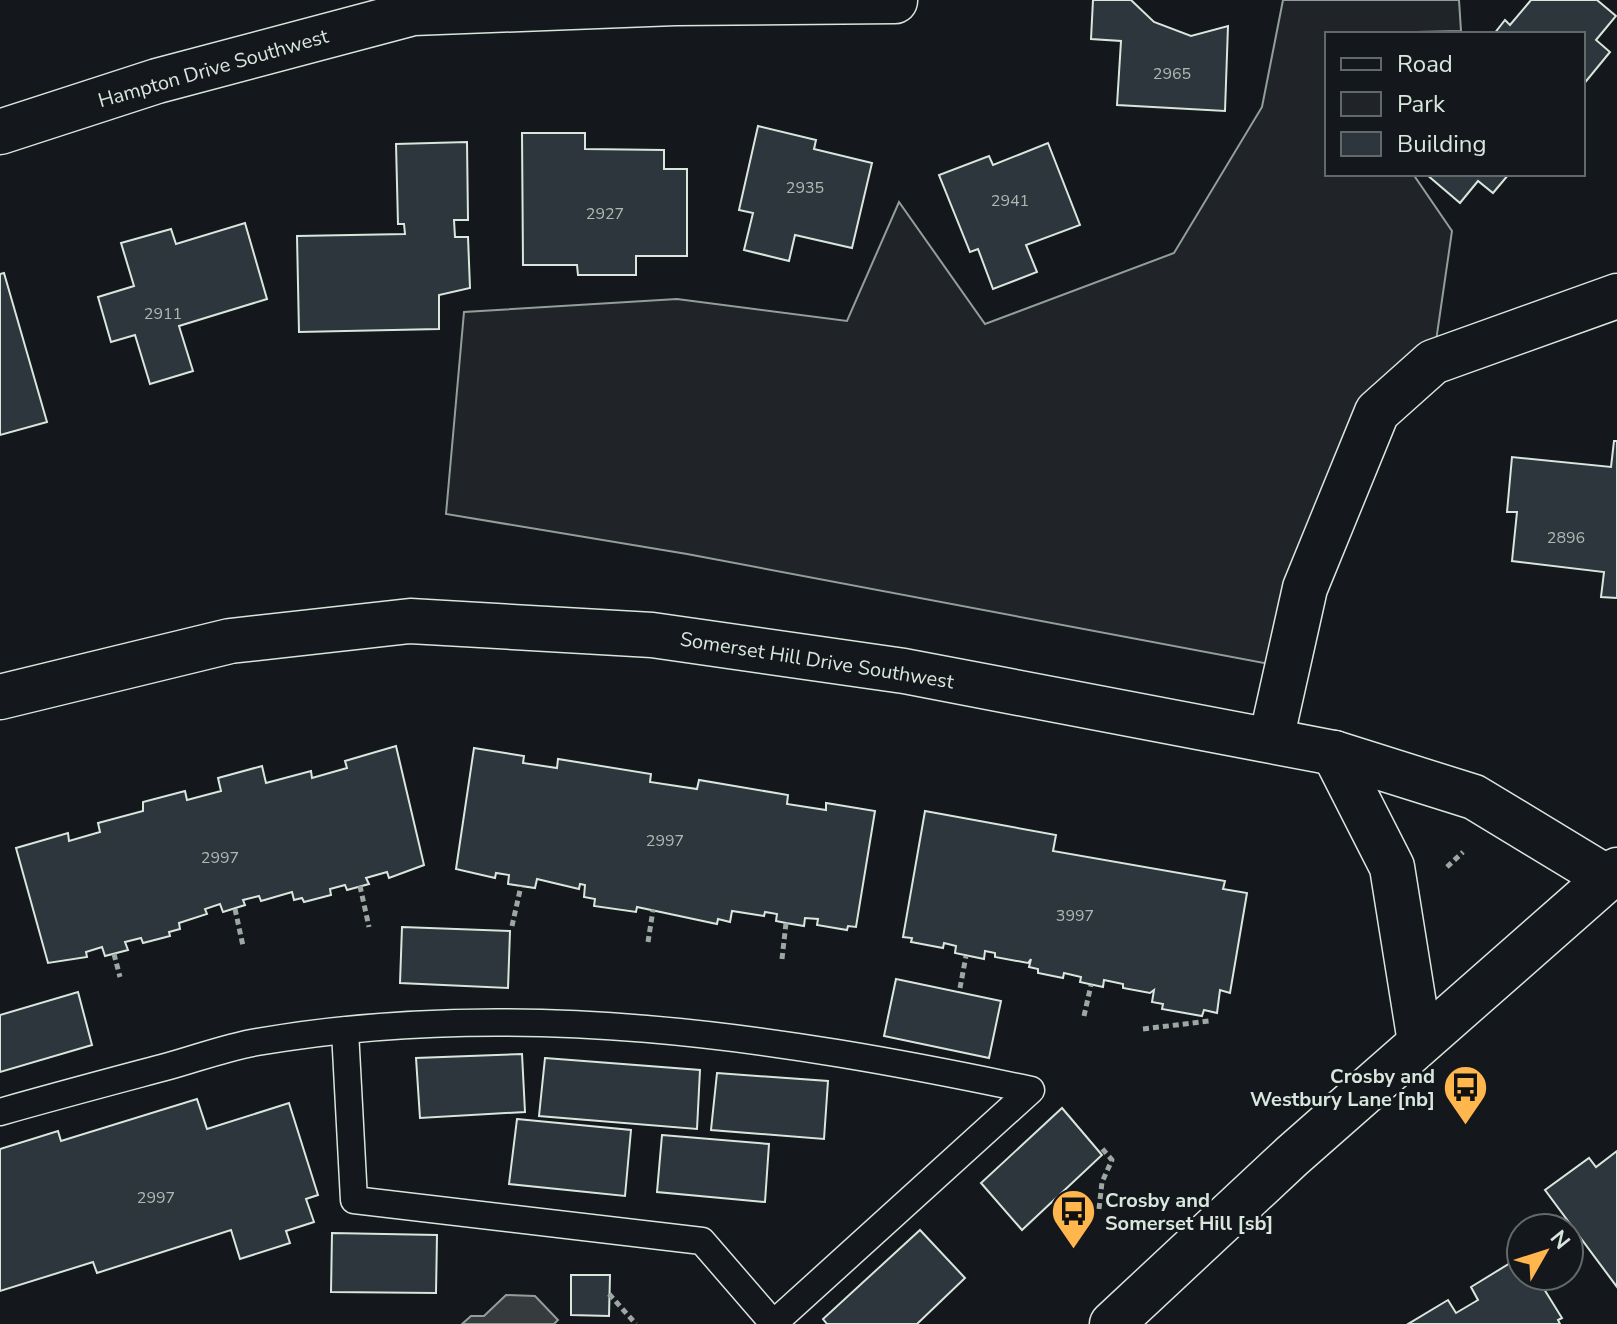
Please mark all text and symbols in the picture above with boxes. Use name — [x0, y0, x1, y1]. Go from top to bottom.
street label: Hampton Drive Southwest — [95, 22, 332, 114]
legend — [1325, 32, 1585, 176]
text: Road — [1397, 48, 1453, 80]
house number: 2965 — [1153, 63, 1191, 85]
text: Park — [1397, 88, 1446, 120]
text: Building — [1397, 128, 1487, 160]
house number: 2935 — [786, 177, 824, 199]
house number: 2941 — [991, 190, 1029, 212]
house number: 2927 — [586, 203, 624, 225]
house number: 2911 — [144, 303, 182, 325]
house number: 2896 — [1547, 527, 1585, 549]
street label: Somerset Hill Drive Southwest — [678, 626, 957, 696]
house number: 2997 — [646, 830, 684, 852]
house number: 2997 — [201, 847, 239, 869]
house number: 3997 — [1056, 905, 1094, 927]
place label: Crosby and Westbury Lane [nb] — [1250, 1063, 1435, 1113]
bus stop icon: Crosby and Westbury Lane [nb] — [1442, 1064, 1490, 1127]
house number: 2997 — [137, 1187, 175, 1209]
bus stop icon: Crosby and Somerset Hill [sb] — [1050, 1187, 1098, 1250]
place label: Crosby and Somerset Hill [sb] — [1105, 1187, 1273, 1237]
north arrow — [1505, 1212, 1585, 1292]
text: N — [1543, 1224, 1577, 1256]

